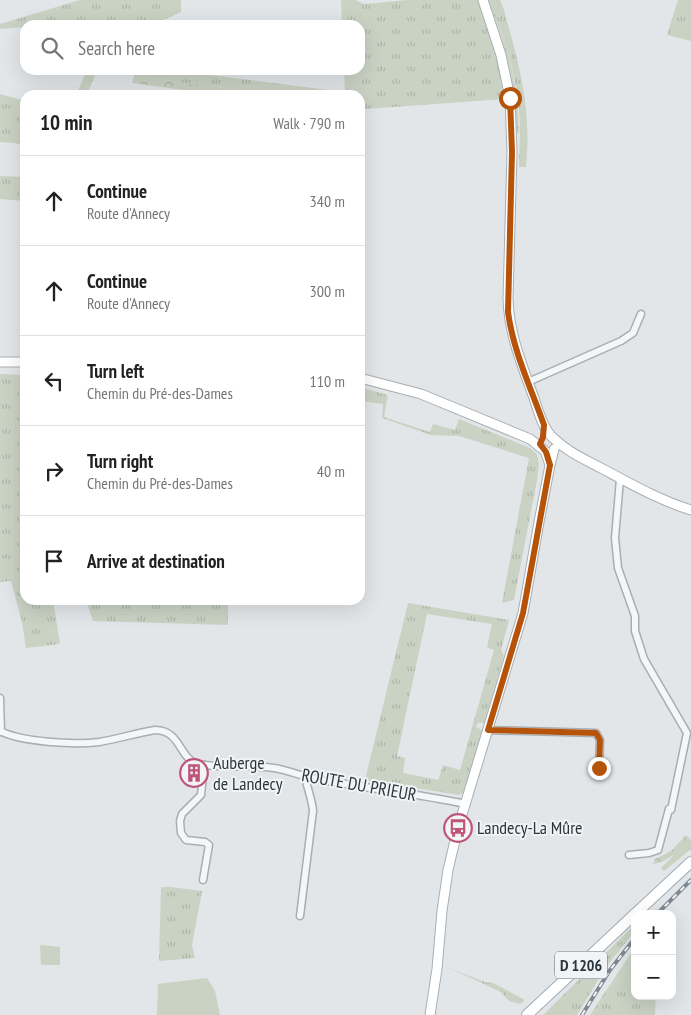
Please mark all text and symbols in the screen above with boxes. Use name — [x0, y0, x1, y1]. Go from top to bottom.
search box — [20, 20, 365, 75]
icon: search — [38, 34, 66, 62]
text: Search here — [78, 36, 155, 60]
route start — [499, 87, 522, 110]
text: 10 min — [40, 109, 92, 136]
text: Walk · 790 m — [273, 113, 345, 133]
text: Continue — [87, 179, 147, 203]
icon: ahead — [40, 187, 68, 215]
text: 340 m — [310, 191, 345, 211]
text: Route d'Annecy — [87, 203, 170, 223]
text: Continue — [87, 269, 147, 293]
icon: ahead — [40, 277, 68, 305]
text: 300 m — [310, 281, 345, 301]
text: Route d'Annecy — [87, 293, 170, 313]
text: Turn left — [87, 359, 144, 383]
icon: left — [40, 367, 68, 395]
text: 110 m — [310, 371, 345, 391]
text: Chemin du Pré-des-Dames — [87, 383, 233, 403]
text: Turn right — [87, 449, 153, 473]
icon: right — [40, 457, 68, 485]
text: 40 m — [317, 461, 345, 481]
text: Chemin du Pré-des-Dames — [87, 473, 233, 493]
icon: arrive — [40, 547, 68, 575]
text: Arrive at destination — [87, 549, 225, 573]
place label: Auberge de Landecy — [213, 751, 283, 795]
route end — [588, 757, 611, 780]
building icon: Auberge de Landecy — [179, 758, 209, 788]
street label: ROUTE DU PRIEUR — [300, 763, 419, 806]
bus stop icon: Landecy-La Mûre — [443, 813, 473, 843]
place label: Landecy-La Mûre — [477, 816, 583, 839]
map controls — [631, 910, 676, 1000]
button: + — [631, 910, 676, 955]
road number: D 1206 — [555, 952, 607, 978]
button: − — [631, 955, 676, 1000]

